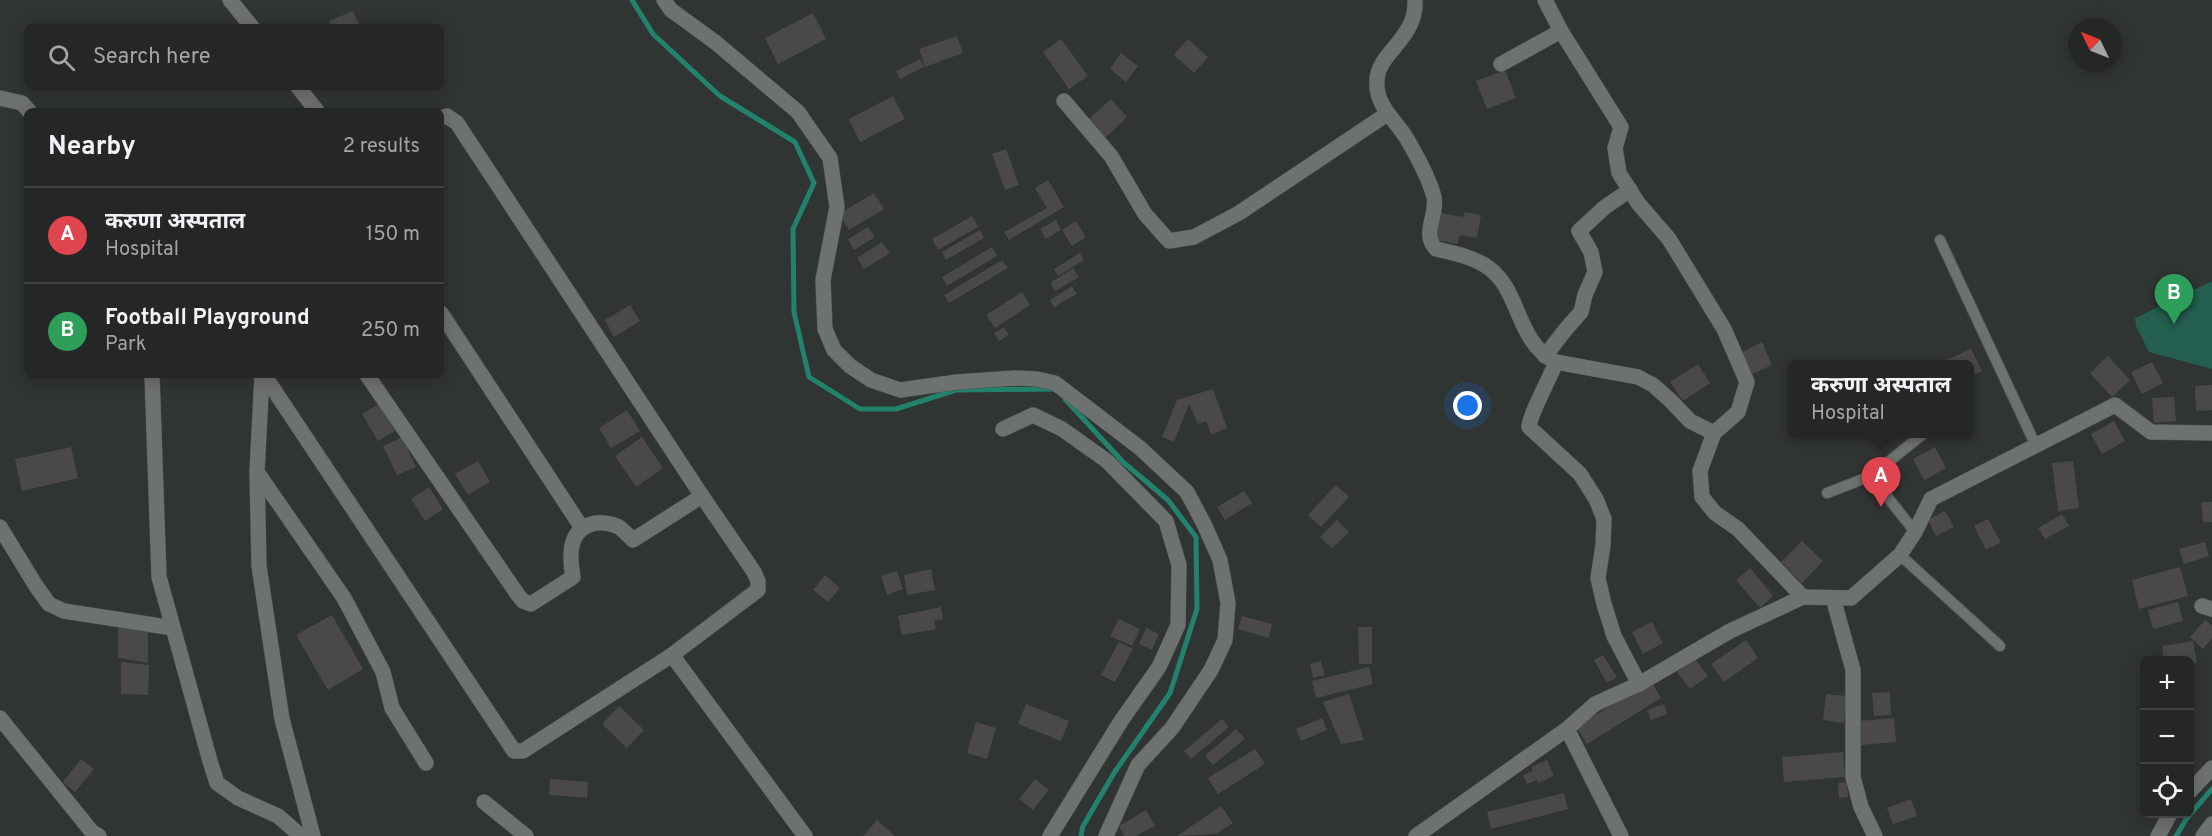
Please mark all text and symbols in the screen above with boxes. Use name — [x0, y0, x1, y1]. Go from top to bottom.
north arrow — [2068, 18, 2122, 72]
search box — [24, 24, 444, 90]
icon: search — [45, 41, 78, 74]
text: Search here — [93, 44, 211, 71]
text: Nearby — [48, 131, 136, 164]
text: 2 results — [343, 134, 420, 160]
text: करुणा अस्पताल — [105, 209, 245, 236]
text: A — [60, 222, 75, 248]
text: 150 m — [366, 222, 420, 248]
text: Hospital — [105, 237, 179, 263]
pin: B — [2154, 274, 2194, 324]
text: Football Playground — [105, 305, 310, 332]
text: B — [61, 318, 74, 344]
text: 250 m — [361, 318, 420, 344]
text: Park — [105, 332, 146, 358]
popup — [1788, 360, 1974, 438]
text: करुणा अस्पताल — [1811, 373, 1951, 400]
your location — [1453, 391, 1482, 420]
text: Hospital — [1811, 401, 1885, 427]
pin: A — [1862, 458, 1900, 507]
map controls — [2140, 656, 2194, 818]
button: + — [2140, 656, 2194, 710]
button: − — [2140, 710, 2194, 764]
button: locate — [2140, 764, 2194, 818]

